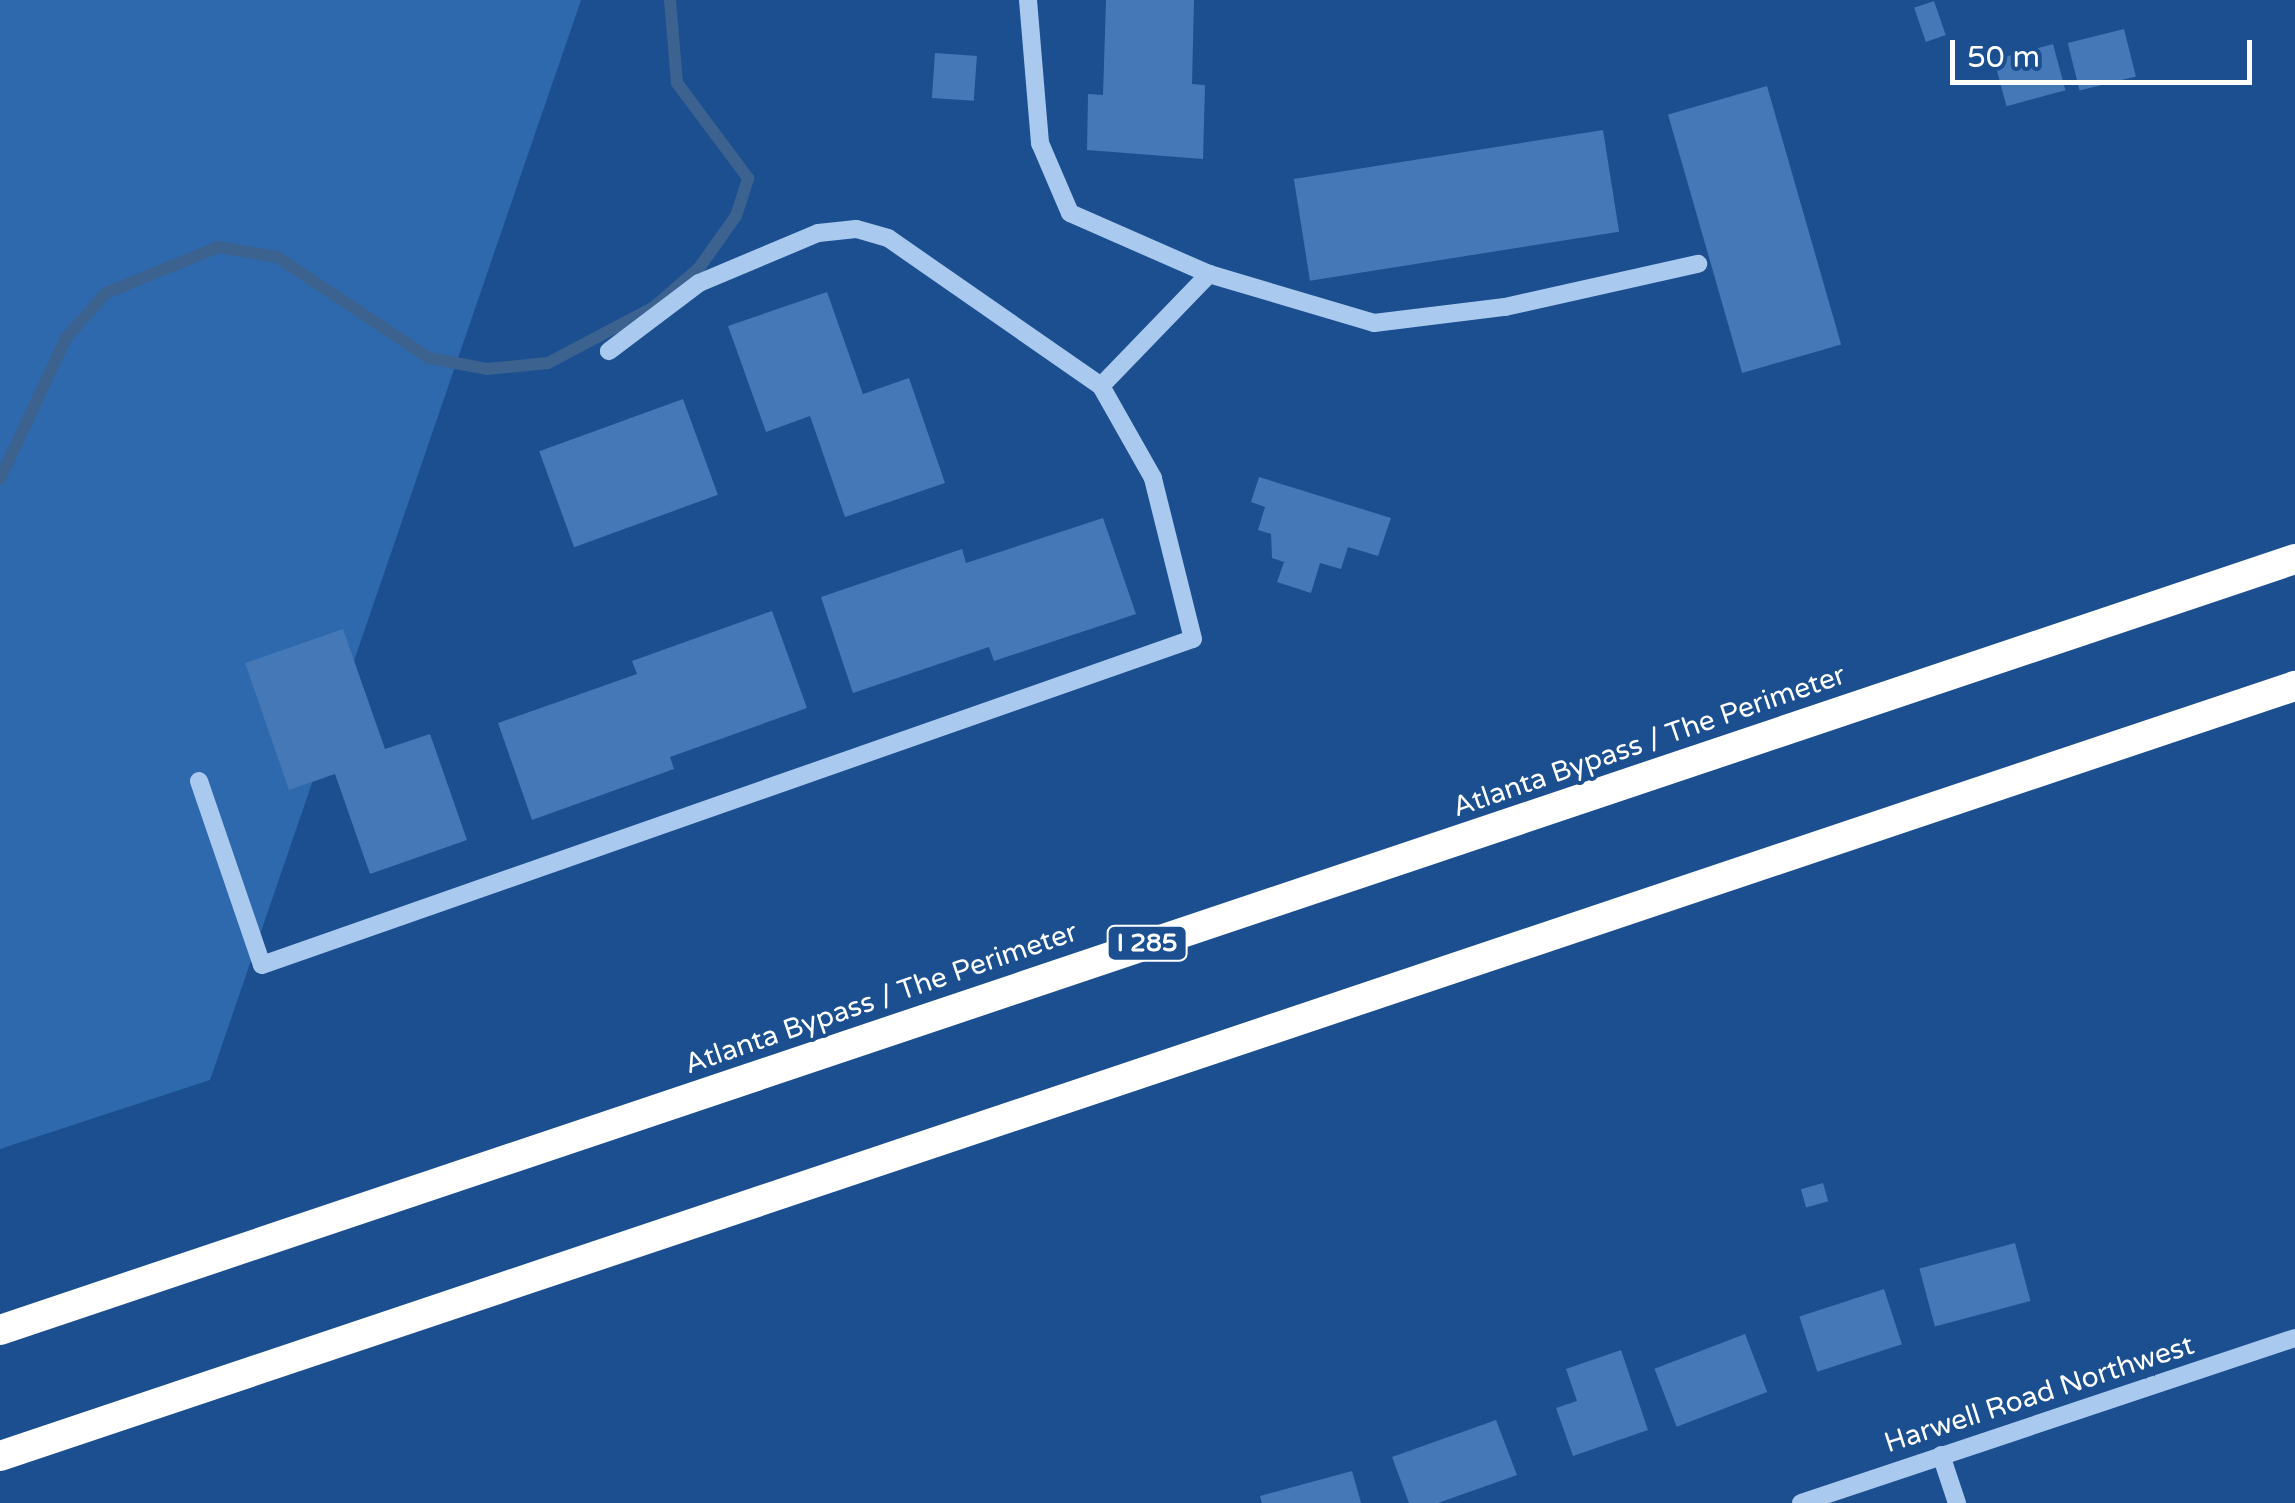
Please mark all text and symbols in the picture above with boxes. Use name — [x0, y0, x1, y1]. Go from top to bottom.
scale bar — [1955, 20, 2258, 82]
text: 50 m — [1967, 39, 2040, 76]
street label: Atlanta Bypass / The Perimeter — [1448, 658, 1850, 824]
street label: Atlanta Bypass / The Perimeter — [680, 915, 1082, 1081]
road number: I 285 — [1104, 923, 1190, 963]
street label: Harwell Road Northwest — [1880, 1328, 2198, 1460]

